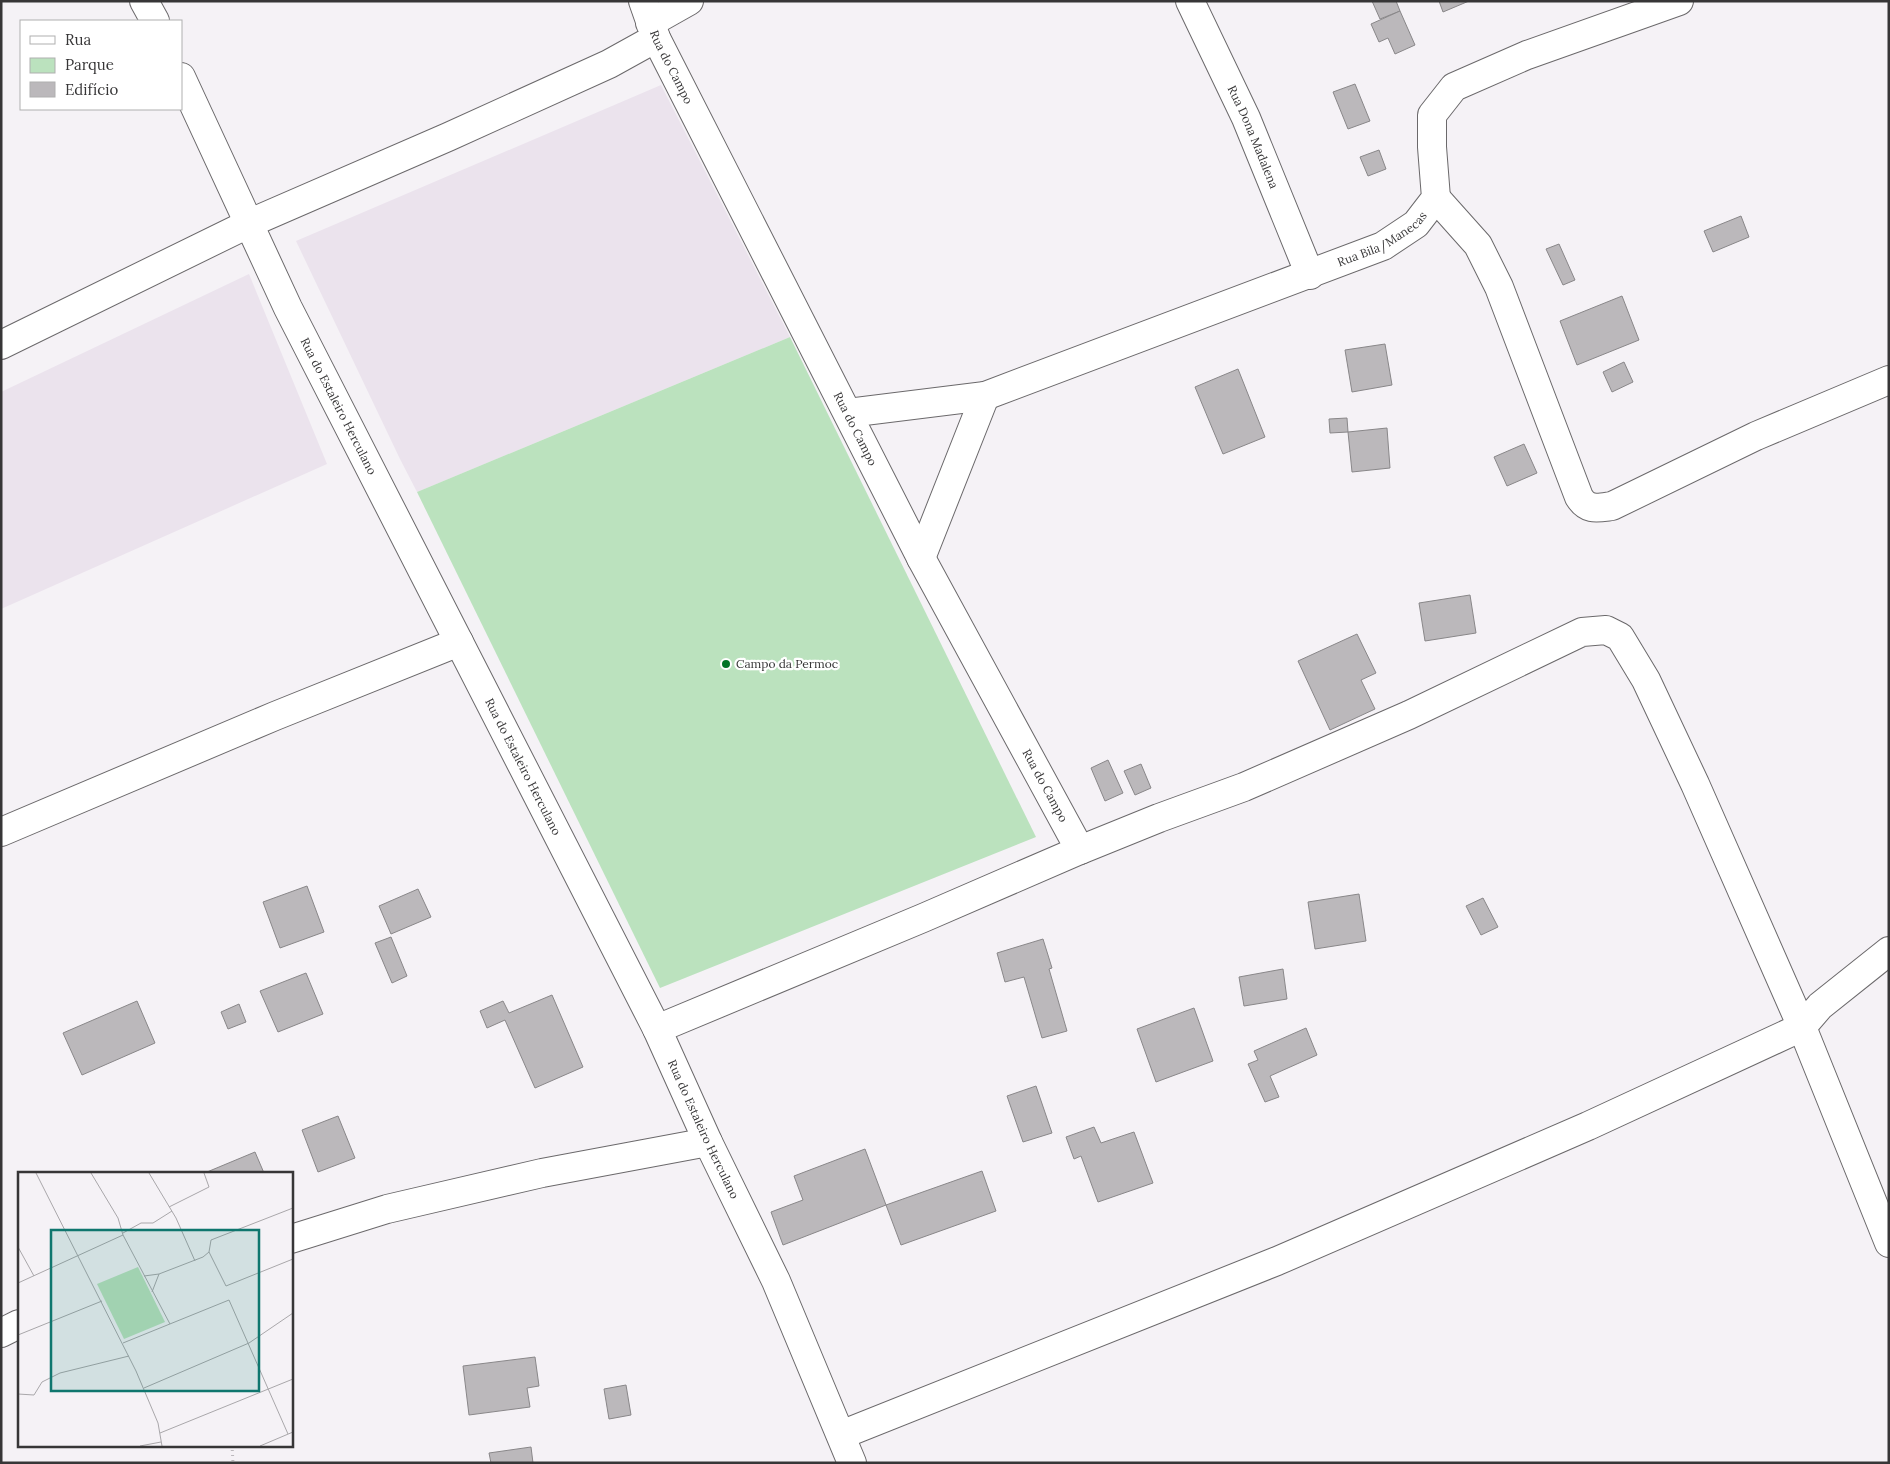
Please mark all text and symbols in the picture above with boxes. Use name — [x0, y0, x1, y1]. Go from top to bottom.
legend — [20, 20, 182, 110]
street label: Rua do Campo — [647, 28, 696, 106]
text: Rua — [65, 30, 91, 49]
text: Parque — [65, 55, 114, 74]
text: Edifício — [65, 80, 118, 99]
street label: Rua Dona Madalena — [1225, 83, 1282, 191]
street label: Rua Bila/Manecas — [1335, 208, 1430, 270]
street label: Rua do Estaleiro Herculano — [297, 335, 380, 477]
street label: Rua do Campo — [831, 389, 881, 468]
place label: Campo da Permoc — [736, 656, 838, 671]
marker: Campo da Permoc — [720, 658, 732, 670]
street label: Rua do Estaleiro Herculano — [482, 696, 565, 838]
street label: Rua do Campo — [1019, 746, 1071, 825]
street label: Rua do Estaleiro Herculano — [665, 1057, 743, 1201]
inset map — [18, 1172, 292, 1446]

